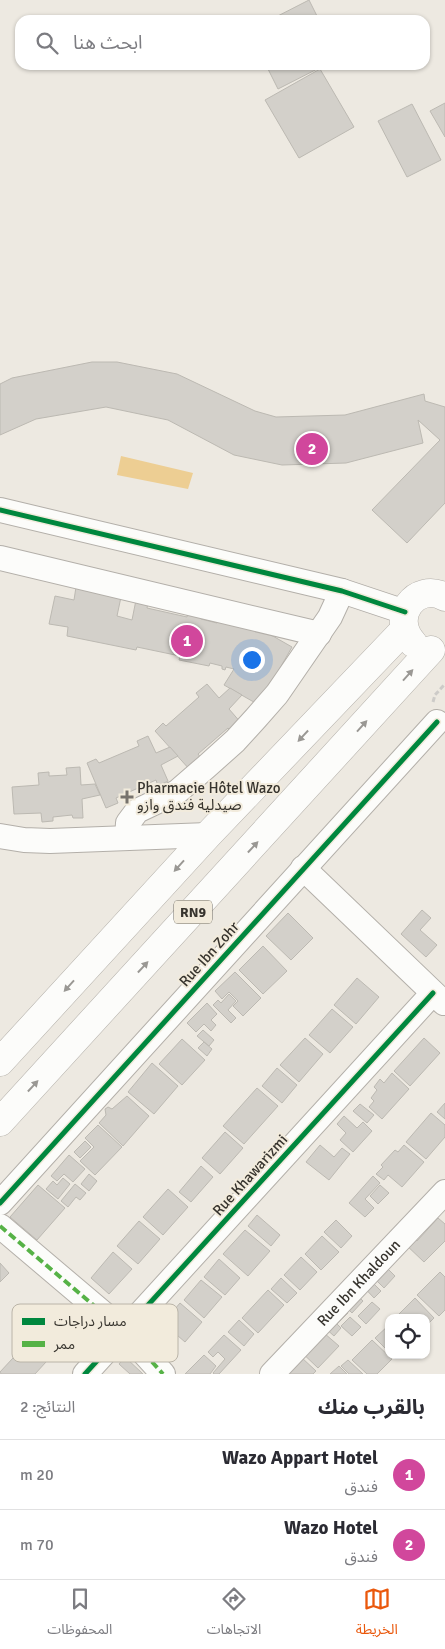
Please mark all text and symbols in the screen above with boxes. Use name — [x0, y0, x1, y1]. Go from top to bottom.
search box — [15, 15, 430, 70]
icon: search — [33, 29, 61, 57]
text: ابحث هنا — [73, 31, 143, 55]
pin: 2 — [296, 430, 328, 468]
pin: 1 — [171, 622, 203, 660]
your location — [239, 647, 265, 673]
one-way arrow — [402, 670, 414, 682]
one-way arrow — [356, 721, 368, 733]
one-way arrow — [297, 730, 309, 742]
place label: Pharmacie Hôtel Wazo صيدلية فندق وازو — [137, 779, 281, 814]
marker: Pharmacie Hôtel Wazo صيدلية فندق وازو — [121, 791, 133, 803]
one-way arrow — [247, 841, 259, 853]
one-way arrow — [173, 860, 185, 872]
road number: RN9 — [174, 900, 212, 924]
street label: Rue Ibn Zohr — [175, 918, 243, 990]
one-way arrow — [137, 961, 149, 973]
one-way arrow — [64, 980, 75, 993]
one-way arrow — [27, 1081, 39, 1093]
street label: Rue Khawarizmi — [209, 1131, 291, 1219]
street label: Rue Ibn Khaldoun — [313, 1236, 404, 1330]
legend — [12, 1304, 178, 1362]
text: مسار دراجات — [54, 1313, 127, 1330]
map controls — [385, 1314, 430, 1359]
button: locate — [385, 1314, 430, 1359]
text: ممر — [53, 1336, 75, 1353]
text: بالقرب منك — [318, 1394, 425, 1420]
text: النتائج: 2 — [20, 1397, 75, 1417]
text: Wazo Appart Hotel — [222, 1446, 378, 1470]
text: 20 m — [20, 1465, 54, 1485]
text: 1 — [405, 1465, 413, 1485]
text: فندق — [344, 1477, 378, 1497]
text: Wazo Hotel — [284, 1516, 378, 1540]
text: 70 m — [20, 1535, 54, 1555]
text: 2 — [405, 1535, 413, 1555]
text: فندق — [344, 1547, 378, 1567]
tab: المحفوظات — [47, 1585, 112, 1644]
tab: الاتجاهات — [207, 1585, 261, 1644]
tab: الخريطة — [356, 1585, 398, 1644]

